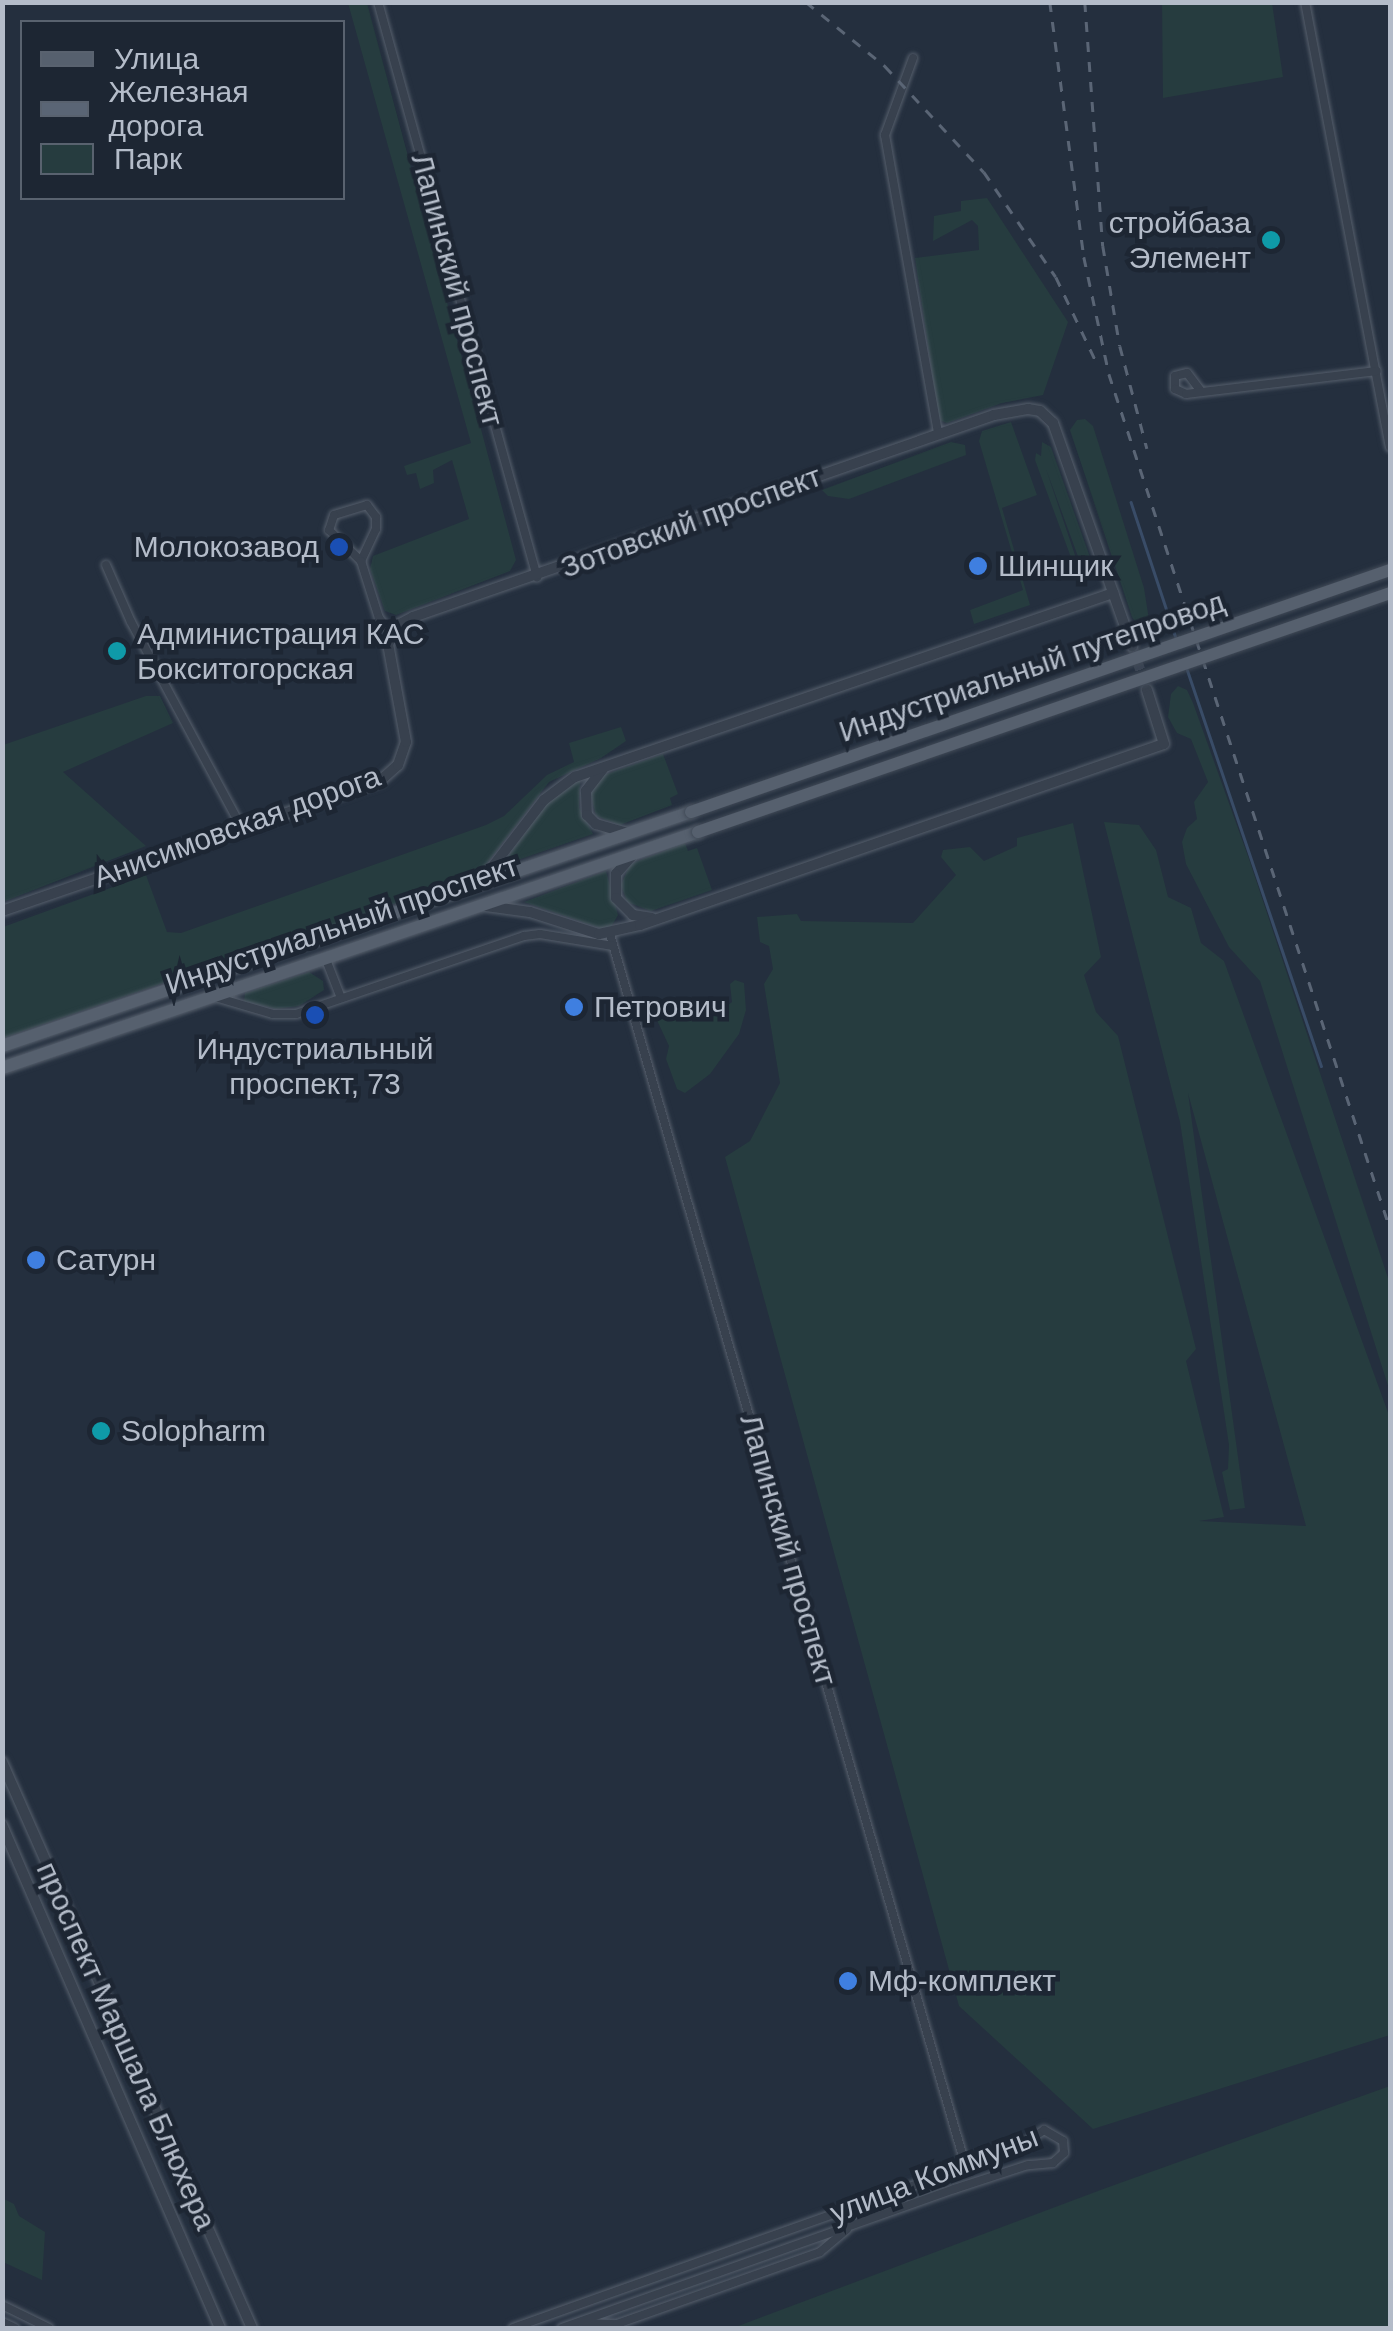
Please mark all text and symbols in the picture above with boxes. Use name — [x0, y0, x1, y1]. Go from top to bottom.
legend — [20, 20, 345, 200]
text: Улица — [114, 42, 199, 75]
text: Железная дорога — [109, 75, 248, 142]
text: Парк — [114, 142, 182, 175]
street label: Лапинский проспект — [403, 150, 511, 430]
place label: стройбаза Элемент — [1109, 205, 1251, 276]
marker: стройбаза Элемент — [1260, 229, 1282, 251]
street label: Зотовский проспект — [556, 458, 826, 586]
place label: Молокозавод — [134, 529, 319, 565]
marker: Молокозавод — [328, 536, 350, 558]
place label: Шинщик — [998, 548, 1113, 584]
marker: Шинщик — [967, 555, 989, 577]
street label: Индустриальный путепровод — [834, 584, 1230, 750]
place label: Администрация КАС Бокситогорская — [137, 616, 424, 686]
marker: Администрация КАС Бокситогорская — [106, 640, 128, 662]
street label: Анисимовская дорога — [89, 758, 385, 896]
street label: Индустриальный проспект — [161, 848, 523, 1002]
place label: Петрович — [594, 989, 727, 1025]
marker: Петрович — [563, 996, 585, 1018]
marker: Индустриальный проспект, 73 — [304, 1004, 326, 1026]
place label: Индустриальный проспект, 73 — [196, 1031, 434, 1102]
place label: Сатурн — [56, 1242, 156, 1278]
marker: Сатурн — [25, 1249, 47, 1271]
street label: Лапинский проспект — [732, 1410, 844, 1690]
place label: Solopharm — [121, 1413, 266, 1449]
marker: Solopharm — [90, 1420, 112, 1442]
street label: проспект Маршала Блюхера — [28, 1857, 224, 2235]
place label: Мф-комплект — [868, 1963, 1056, 1999]
marker: Мф-комплект — [837, 1970, 859, 1992]
street label: улица Коммуны — [825, 2119, 1043, 2231]

